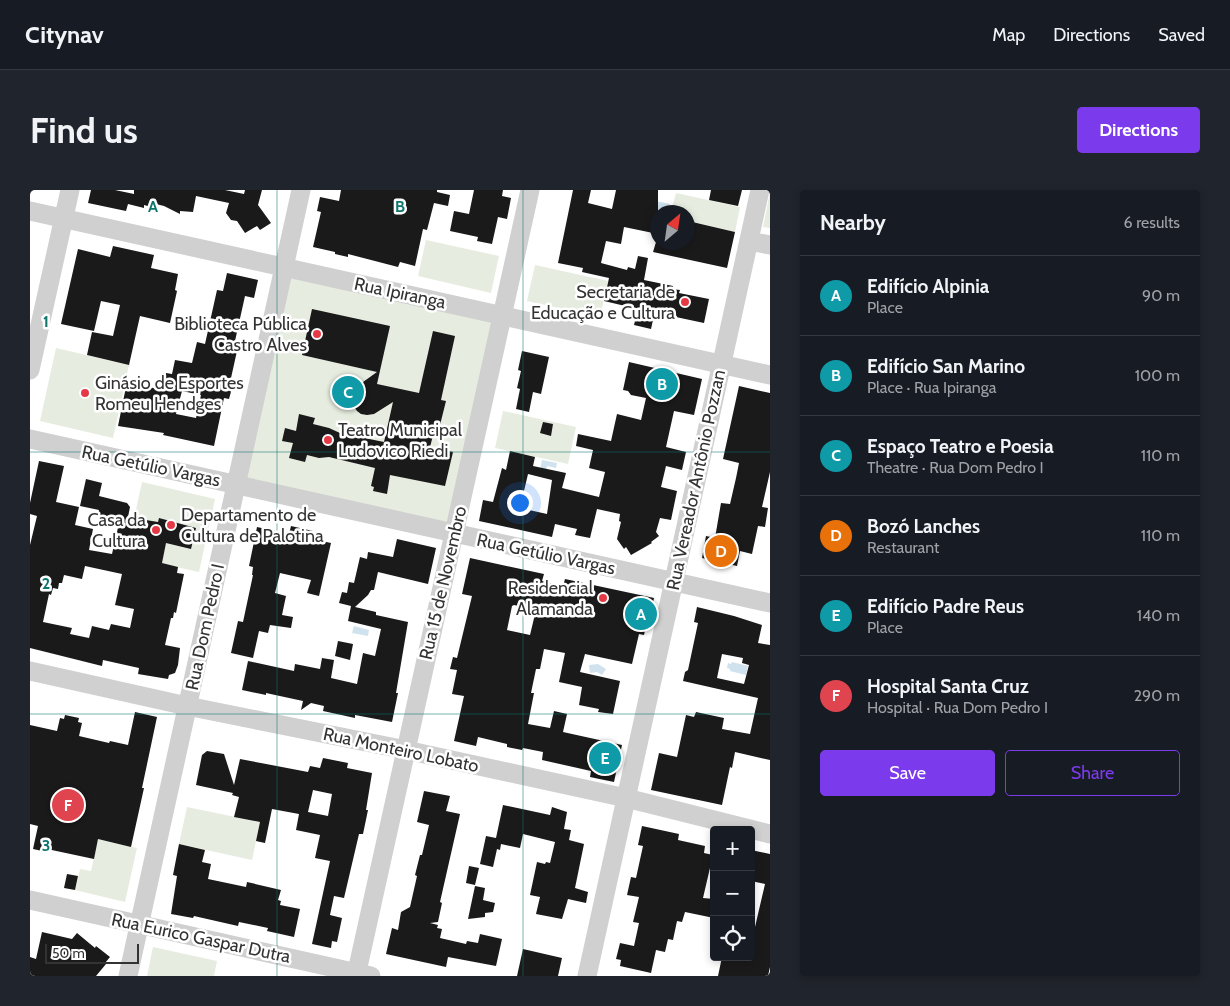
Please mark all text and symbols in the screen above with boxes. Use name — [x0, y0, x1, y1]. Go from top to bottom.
text: Citynav — [25, 20, 104, 49]
text: Map — [992, 24, 1025, 46]
text: Directions — [1053, 24, 1130, 46]
text: Saved — [1158, 24, 1205, 46]
button: Directions — [1077, 107, 1200, 153]
text: Find us — [30, 109, 138, 152]
text: A — [148, 197, 158, 216]
text: B — [395, 197, 405, 216]
north arrow — [650, 205, 695, 250]
text: Nearby — [820, 210, 886, 235]
text: 6 results — [1124, 213, 1180, 232]
street label: Rua Ipiranga — [352, 273, 448, 313]
text: Edifício Alpinia — [867, 275, 989, 298]
place label: Secretaria de Educação e Cultura — [531, 281, 675, 324]
text: A — [831, 286, 841, 305]
text: 90 m — [1142, 286, 1180, 305]
marker: Secretaria de Educação e Cultura — [679, 296, 691, 308]
text: Place — [867, 298, 903, 317]
text: 1 — [43, 312, 49, 331]
place label: Biblioteca Pública Castro Alves — [174, 313, 307, 356]
marker: Biblioteca Pública Castro Alves — [311, 328, 323, 340]
text: Edifício San Marino — [867, 355, 1025, 378]
pin: B — [646, 365, 678, 403]
text: B — [831, 366, 841, 385]
text: 100 m — [1135, 366, 1180, 385]
street label: Rua Vereador Antônio Pozzan — [662, 368, 730, 592]
place label: Ginásio de Esportes Romeu Hendges — [95, 372, 244, 415]
pin: C — [332, 373, 364, 411]
text: Place · Rua Ipiranga — [867, 378, 996, 397]
marker: Ginásio de Esportes Romeu Hendges — [79, 387, 91, 399]
place label: Teatro Municipal Ludovico Riedi — [338, 419, 463, 462]
marker: Teatro Municipal Ludovico Riedi — [322, 434, 334, 446]
text: Espaço Teatro e Poesia — [867, 435, 1054, 458]
street label: Rua Getúlio Vargas — [80, 441, 222, 491]
text: C — [831, 446, 841, 465]
text: 110 m — [1141, 446, 1180, 465]
text: Theatre · Rua Dom Pedro I — [867, 458, 1044, 477]
your location — [507, 490, 533, 516]
place label: Departamento de Cultura de Palotina — [181, 504, 324, 547]
street label: Rua 15 de Novembro — [415, 504, 471, 662]
place label: Casa da Cultura — [87, 509, 146, 552]
text: Bozó Lanches — [867, 515, 980, 538]
marker: Departamento de Cultura de Palotina — [165, 519, 177, 531]
marker: Casa da Cultura — [150, 524, 162, 536]
text: D — [830, 526, 842, 545]
text: 110 m — [1141, 526, 1180, 545]
street label: Rua Getúlio Vargas — [475, 529, 617, 579]
pin: D — [705, 532, 737, 570]
text: Restaurant — [867, 538, 939, 557]
street label: Rua Dom Pedro I — [181, 562, 229, 692]
text: 2 — [42, 574, 50, 593]
place label: Residencial Alamanda — [508, 577, 594, 620]
marker: Residencial Alamanda — [597, 592, 609, 604]
pin: A — [625, 595, 657, 633]
text: Edifício Padre Reus — [867, 595, 1024, 618]
text: E — [831, 606, 841, 625]
text: 140 m — [1137, 606, 1180, 625]
text: Place — [867, 618, 903, 637]
text: Hospital Santa Cruz — [867, 675, 1029, 698]
text: F — [832, 686, 840, 705]
text: 290 m — [1134, 686, 1180, 705]
text: Hospital · Rua Dom Pedro I — [867, 698, 1048, 717]
street label: Rua Monteiro Lobato — [321, 723, 481, 777]
pin: E — [589, 739, 621, 777]
button: Save — [820, 750, 995, 796]
button: Share — [1005, 750, 1180, 796]
pin: F — [52, 786, 84, 824]
map controls — [710, 826, 755, 961]
button: + — [710, 826, 755, 871]
text: 3 — [42, 836, 50, 855]
button: − — [710, 871, 755, 916]
street label: Rua Eurico Gaspar Dutra — [109, 908, 293, 968]
button: locate — [710, 916, 755, 961]
scale bar — [45, 941, 139, 964]
text: 50 m — [52, 944, 85, 962]

